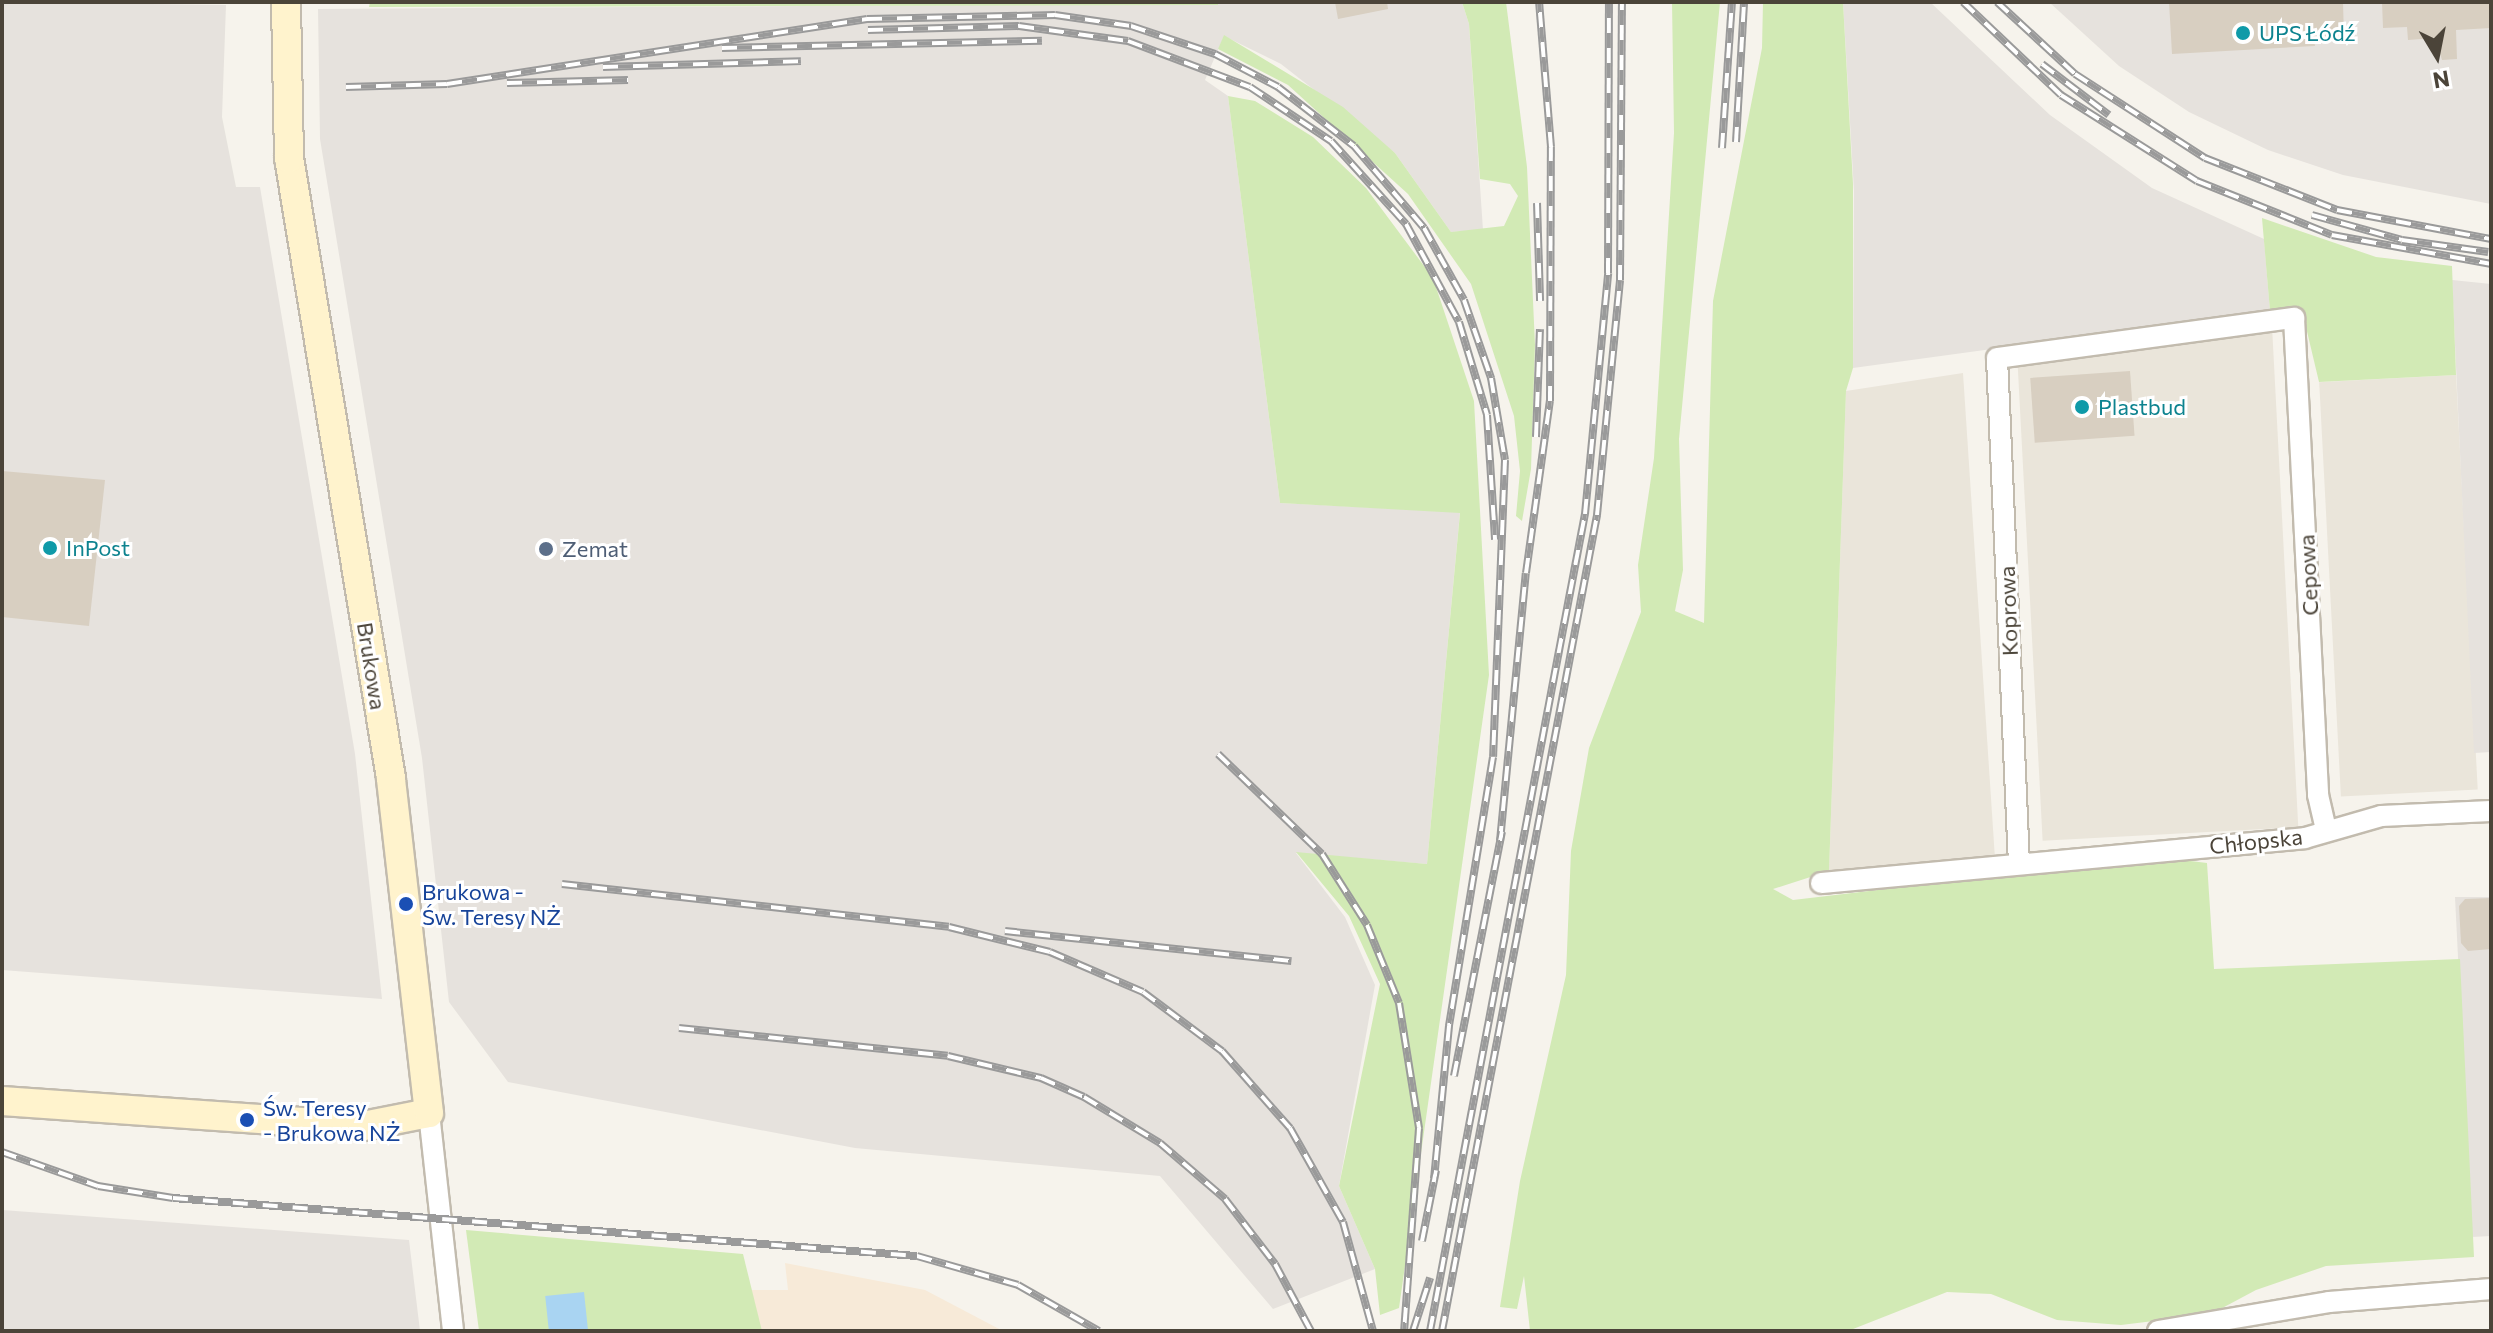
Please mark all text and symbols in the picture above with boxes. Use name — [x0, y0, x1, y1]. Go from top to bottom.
north arrow — [2397, 16, 2477, 96]
place label: UPS Łódź — [2259, 20, 2356, 46]
marker: UPS Łódź — [2234, 24, 2252, 42]
text: N — [2431, 65, 2452, 95]
place label: Plastbud — [2098, 394, 2186, 420]
marker: Plastbud — [2073, 398, 2091, 416]
street label: Cepowa — [2293, 534, 2323, 616]
place label: InPost — [66, 535, 130, 561]
place label: Zemat — [562, 536, 628, 562]
marker: InPost — [41, 539, 59, 557]
marker: Zemat — [537, 540, 555, 558]
street label: Koprowa — [1993, 565, 2023, 657]
street label: Brukowa — [352, 620, 392, 712]
street label: Chłopska — [2208, 823, 2304, 859]
place label: Brukowa - Św. Teresy NŻ — [422, 878, 561, 930]
marker: Brukowa - Św. Teresy NŻ — [397, 895, 415, 913]
place label: Św. Teresy - Brukowa NŻ — [263, 1094, 400, 1146]
marker: Św. Teresy - Brukowa NŻ — [238, 1111, 256, 1129]

